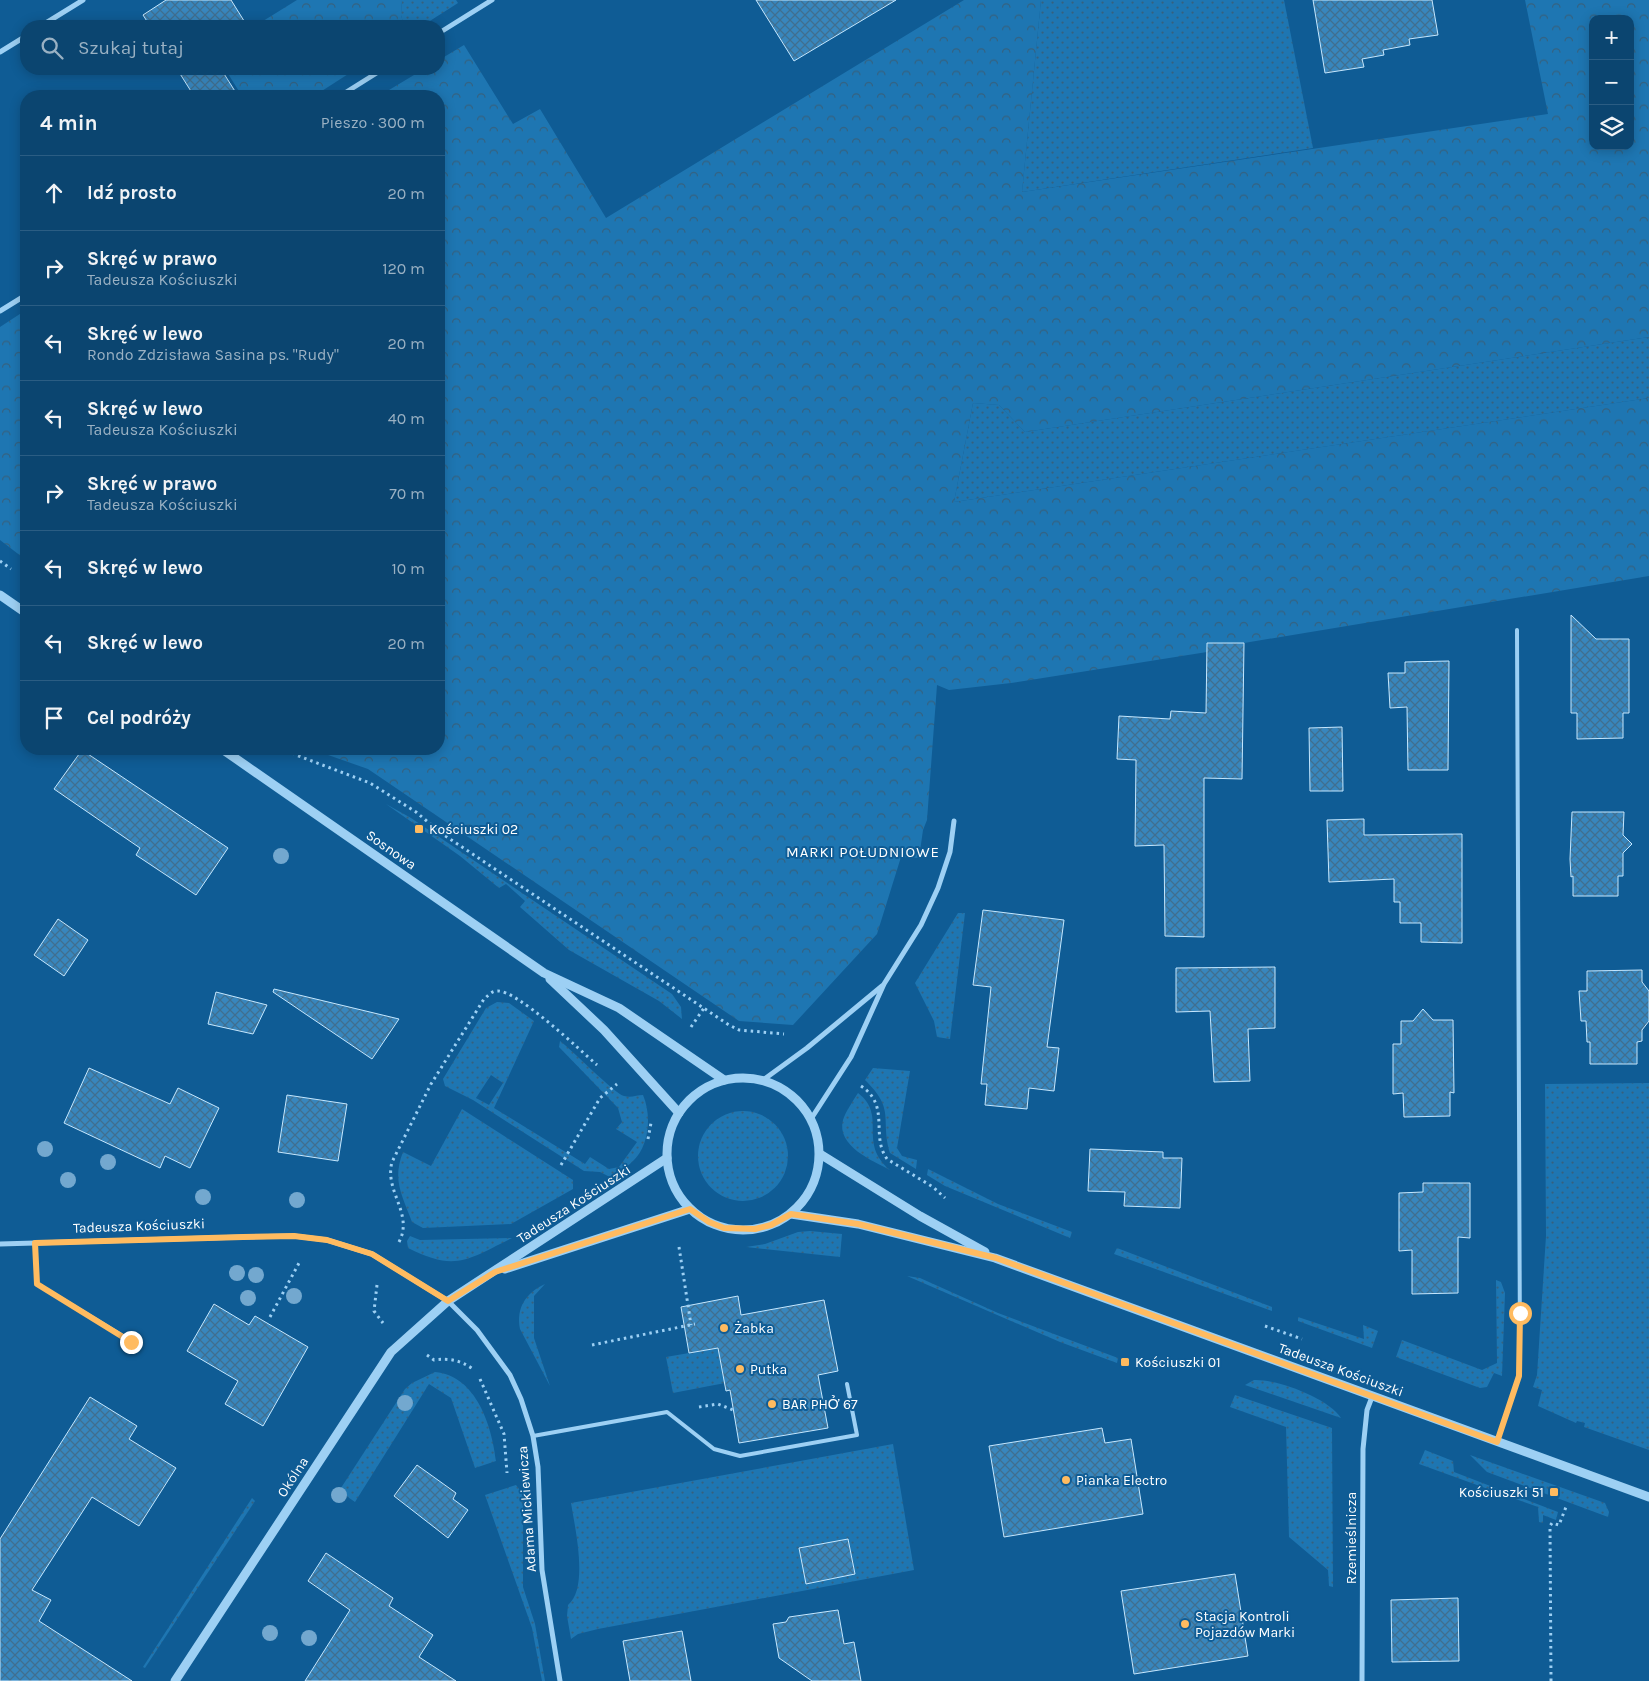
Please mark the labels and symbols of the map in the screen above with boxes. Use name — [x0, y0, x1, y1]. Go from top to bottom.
place label: Kościuszki 02 — [429, 821, 518, 838]
marker: Kościuszki 02 — [413, 823, 425, 835]
street label: Sosnowa — [363, 827, 419, 873]
district label: MARKI POŁUDNIOWE — [786, 843, 940, 861]
street label: Tadeusza Kościuszki — [514, 1161, 634, 1247]
street label: Tadeusza Kościuszki — [73, 1215, 205, 1237]
route start — [1509, 1302, 1532, 1325]
place label: Żabka — [734, 1320, 774, 1337]
marker: Żabka — [718, 1322, 730, 1334]
route end — [120, 1331, 143, 1354]
street label: Tadeusza Kościuszki — [1276, 1339, 1406, 1401]
place label: Kościuszki 01 — [1135, 1354, 1221, 1371]
marker: Kościuszki 01 — [1119, 1356, 1131, 1368]
place label: Putka — [750, 1361, 787, 1378]
marker: Putka — [734, 1363, 746, 1375]
place label: BAR PHỞ 67 — [782, 1395, 858, 1413]
marker: BAR PHỞ 67 — [766, 1398, 778, 1410]
street label: Adama Mickiewicza — [514, 1445, 540, 1573]
street label: Okólna — [274, 1454, 312, 1500]
place label: Pianka Electro — [1076, 1472, 1167, 1489]
marker: Pianka Electro — [1060, 1474, 1072, 1486]
place label: Kościuszki 51 — [1459, 1484, 1544, 1501]
marker: Kościuszki 51 — [1548, 1486, 1560, 1498]
street label: Rzemieślnicza — [1343, 1492, 1360, 1584]
place label: Stacja Kontroli Pojazdów Marki — [1195, 1608, 1295, 1641]
marker: Stacja Kontroli Pojazdów Marki — [1179, 1618, 1191, 1630]

